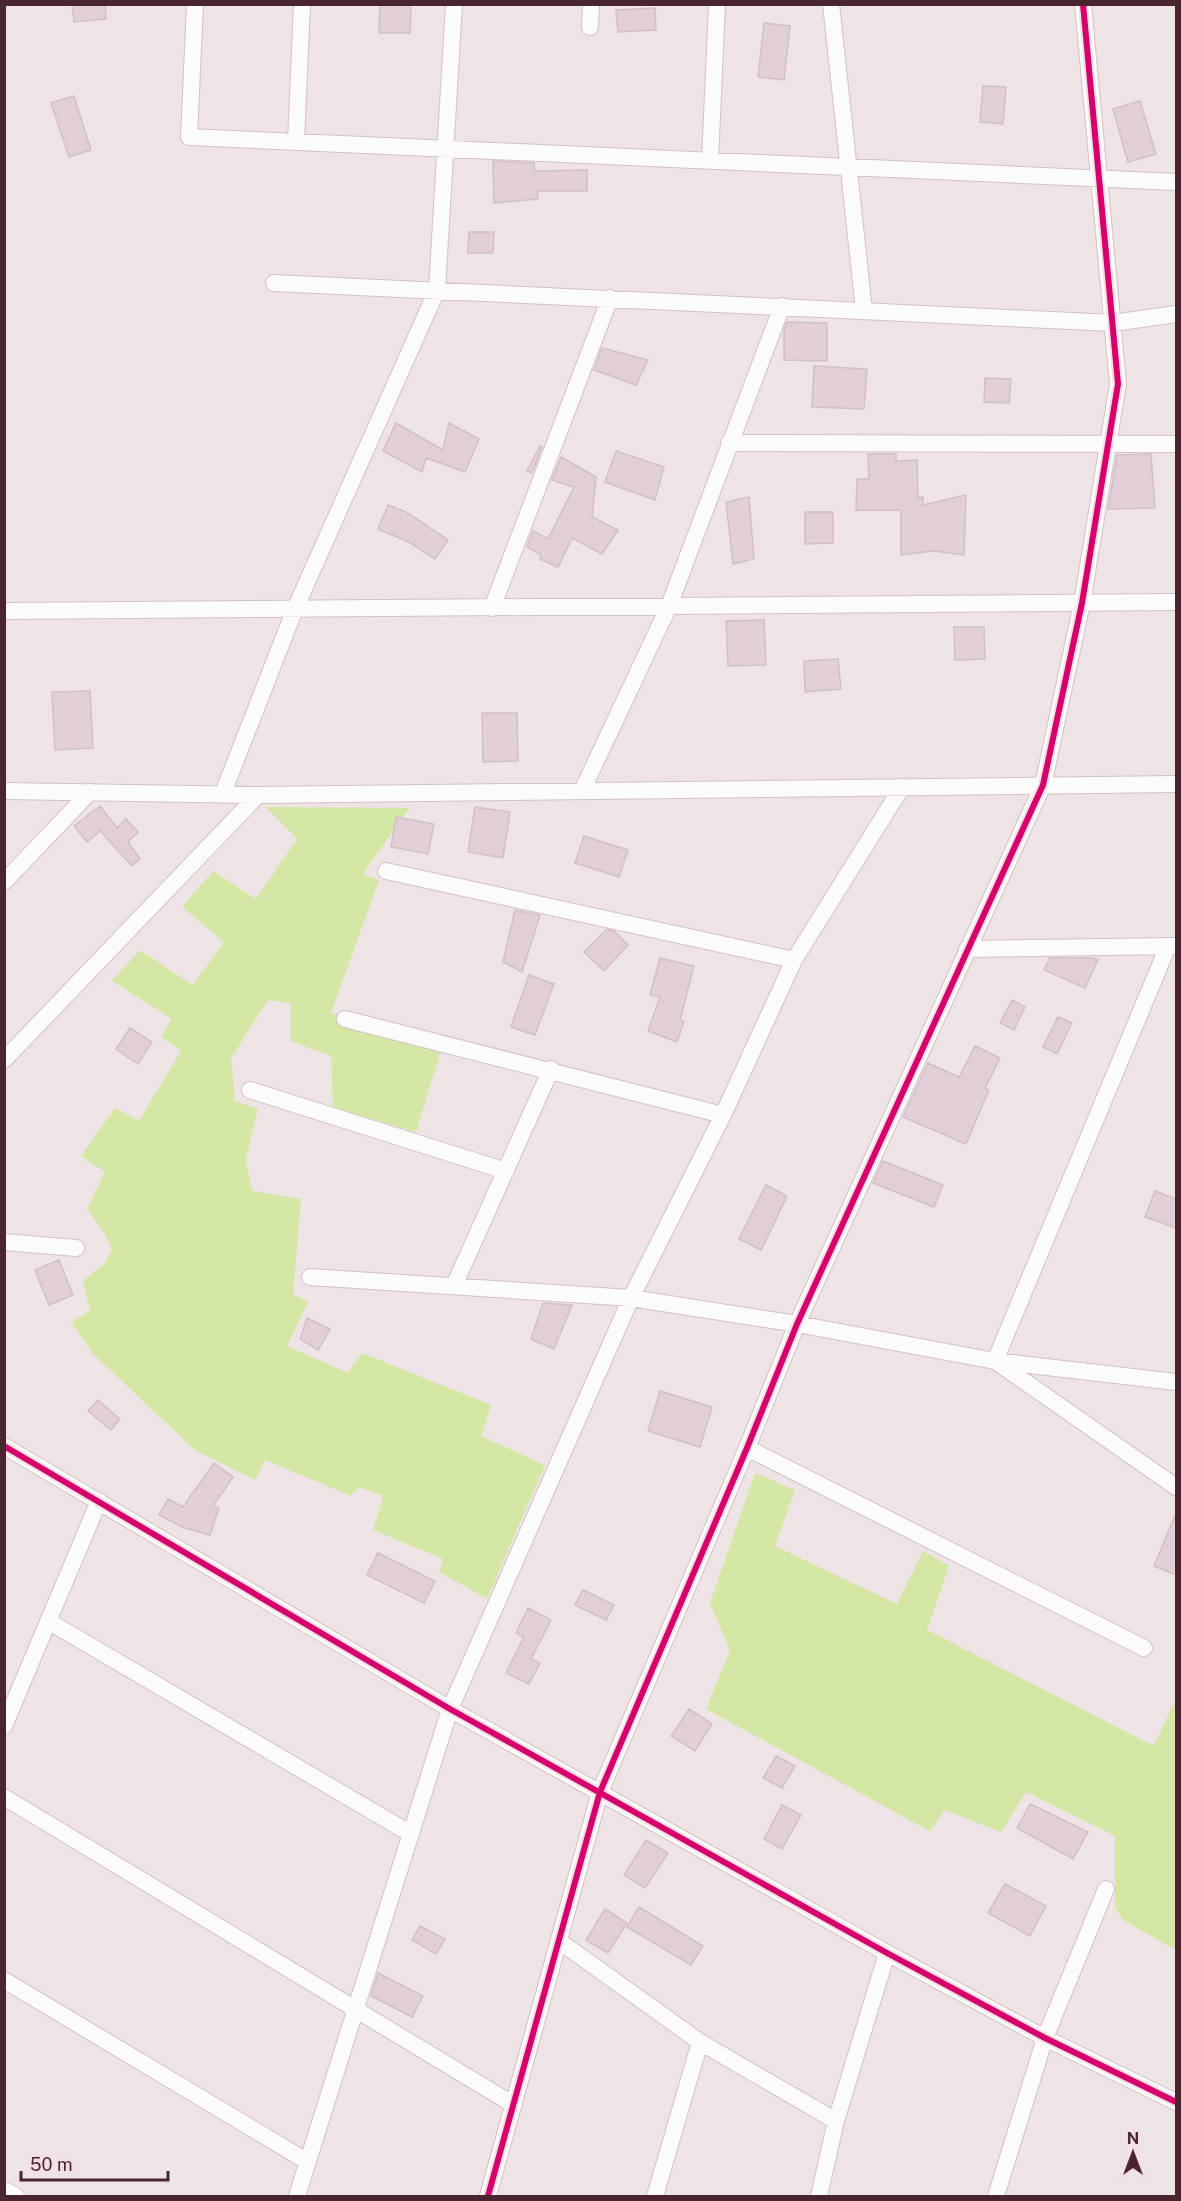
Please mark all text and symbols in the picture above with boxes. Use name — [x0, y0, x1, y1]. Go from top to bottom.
north arrow — [1103, 2123, 1163, 2183]
text: N — [1127, 2129, 1139, 2148]
scale bar — [21, 2144, 168, 2182]
text: 50 m — [30, 2154, 73, 2175]

